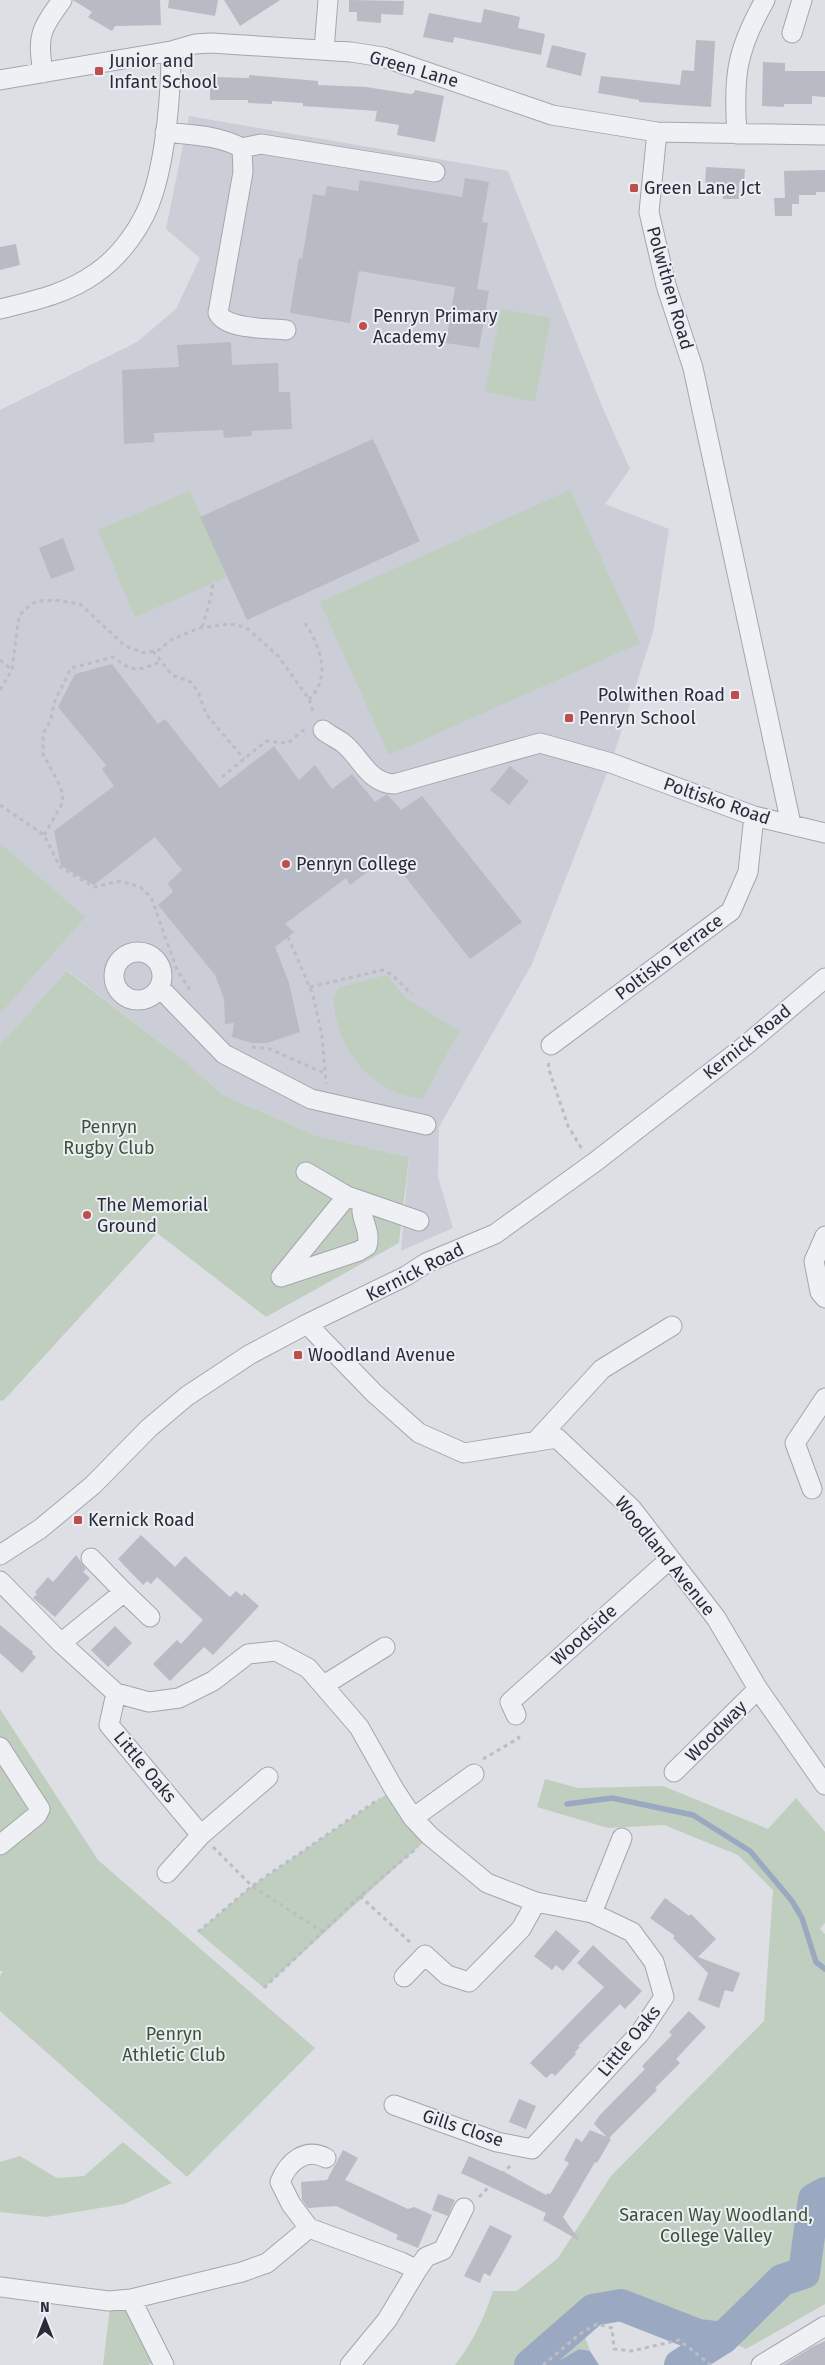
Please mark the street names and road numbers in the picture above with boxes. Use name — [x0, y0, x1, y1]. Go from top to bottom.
street label: Green Lane — [367, 46, 461, 92]
street label: Polwithen Road — [642, 224, 698, 352]
street label: Poltisko Road — [661, 772, 773, 830]
street label: Poltisko Terrace — [611, 909, 727, 1005]
street label: Kernick Road — [699, 1000, 795, 1084]
street label: Kernick Road — [362, 1238, 468, 1306]
street label: Woodland Avenue — [610, 1492, 720, 1620]
street label: Woodside — [547, 1600, 621, 1670]
street label: Woodway — [681, 1696, 751, 1766]
street label: Little Oaks — [109, 1727, 181, 1807]
street label: Little Oaks — [593, 2001, 665, 2081]
street label: Gills Close — [420, 2105, 506, 2151]

